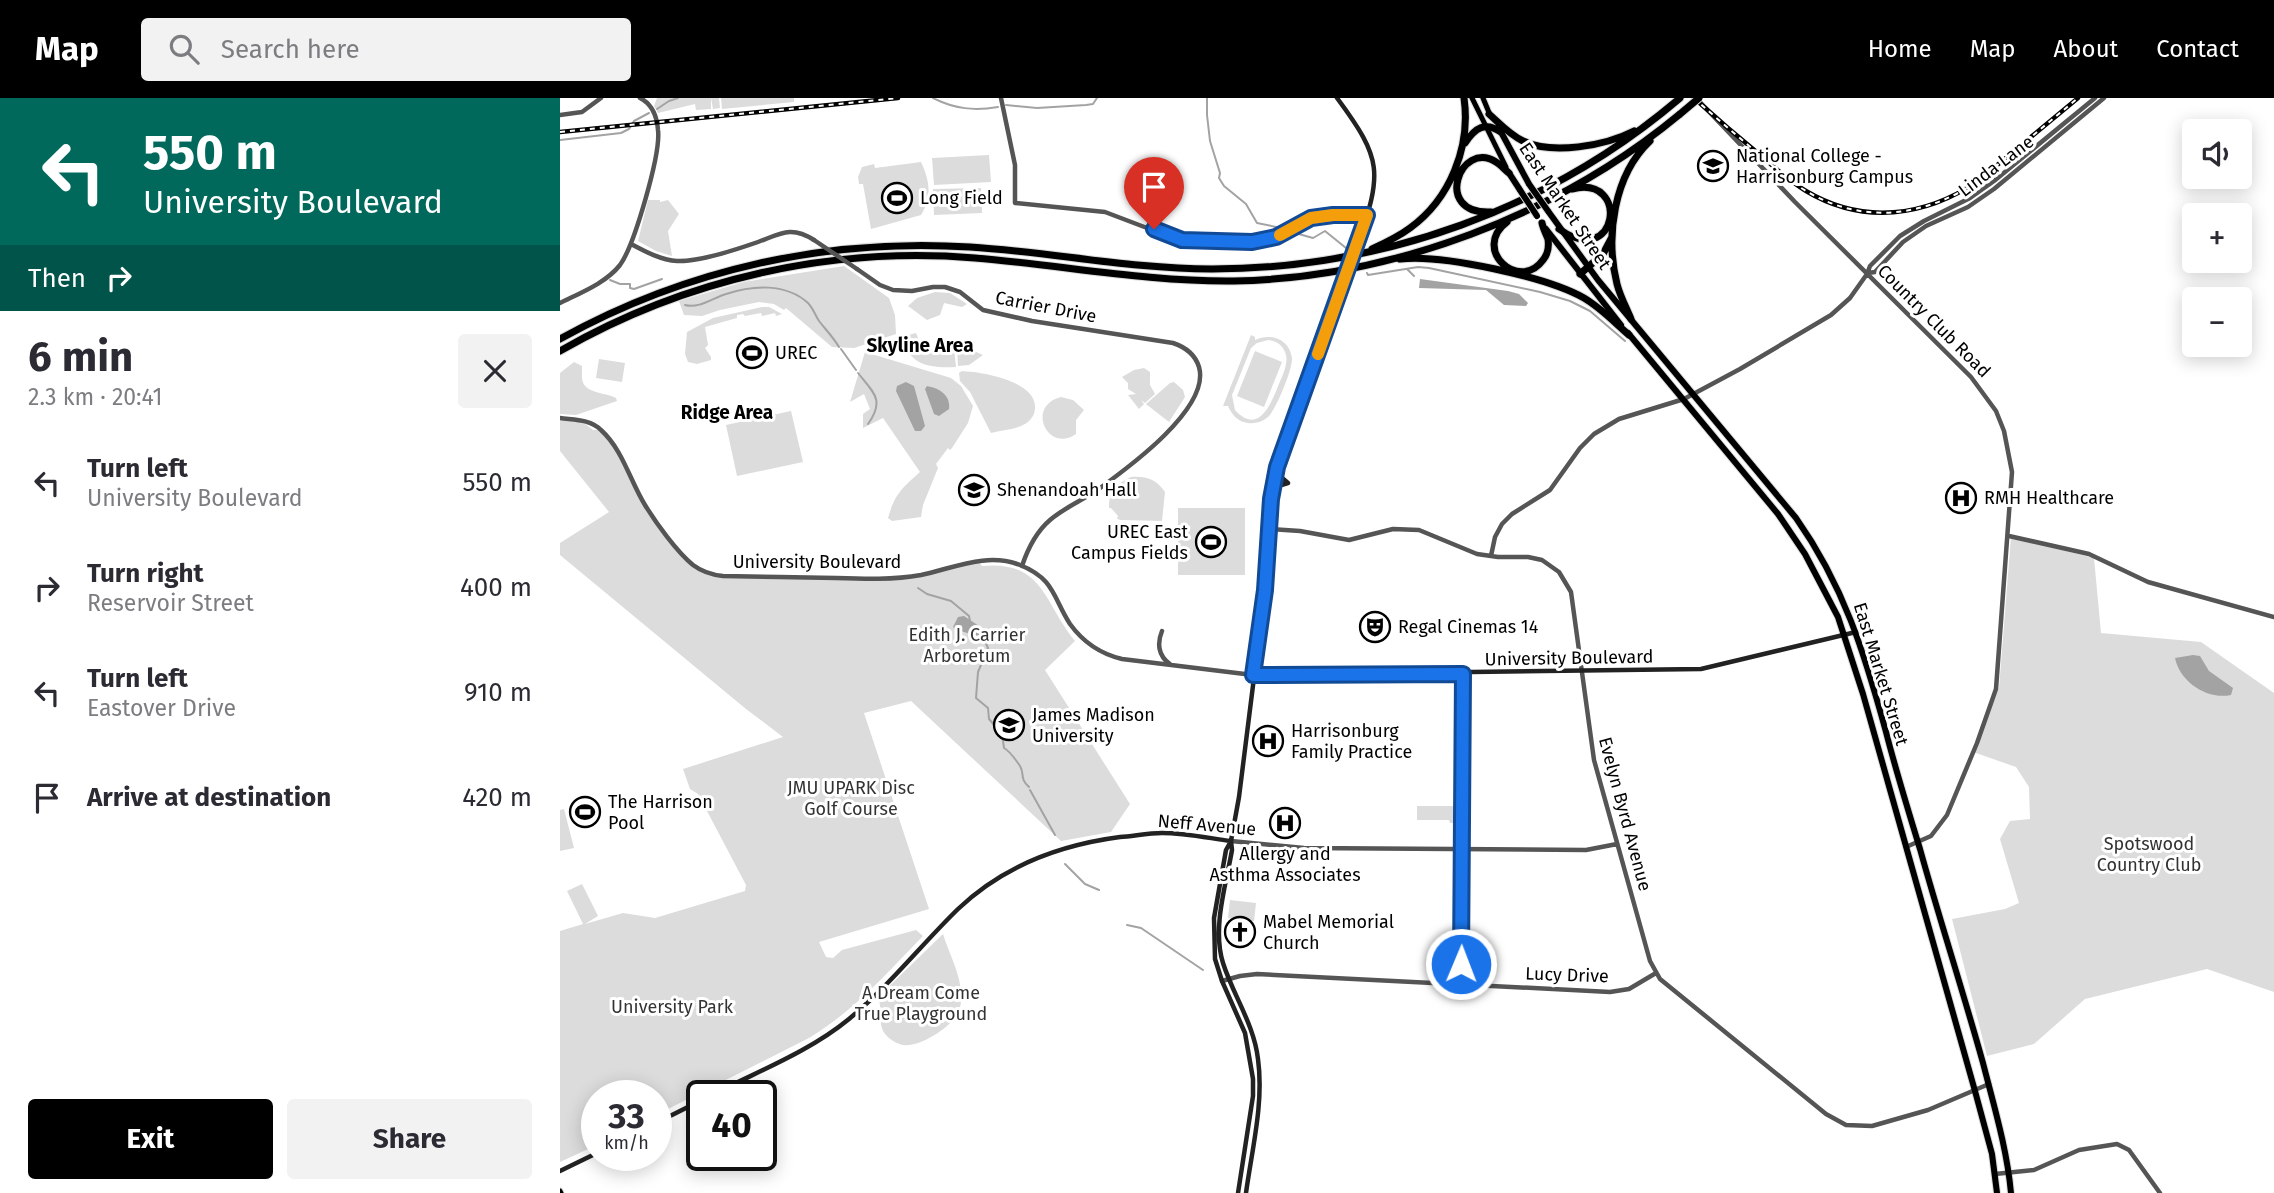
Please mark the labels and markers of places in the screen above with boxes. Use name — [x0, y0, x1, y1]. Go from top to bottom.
place label: National College - Harrisonburg Campus — [1736, 145, 1913, 188]
school or university icon: National College - Harrisonburg Campus — [1696, 149, 1730, 183]
pin — [1124, 157, 1184, 229]
sports icon: Long Field — [880, 181, 914, 215]
place label: Long Field — [920, 187, 1003, 209]
sports icon: UREC — [735, 336, 769, 370]
place label: UREC — [775, 342, 817, 364]
school or university icon: Shenandoah Hall — [957, 473, 991, 507]
place label: Shenandoah Hall — [997, 479, 1137, 501]
hospital icon: RMH Healthcare — [1944, 481, 1978, 515]
place label: RMH Healthcare — [1984, 487, 2114, 509]
place label: UREC East Campus Fields — [1071, 521, 1189, 564]
sports icon: UREC East Campus Fields — [1194, 525, 1228, 559]
theatre icon: Regal Cinemas 14 — [1358, 610, 1392, 644]
place label: Regal Cinemas 14 — [1398, 616, 1539, 638]
place label: James Madison University — [1032, 704, 1155, 747]
school or university icon: James Madison University — [992, 708, 1026, 742]
place label: Harrisonburg Family Practice — [1291, 720, 1412, 763]
hospital icon: Harrisonburg Family Practice — [1251, 724, 1285, 758]
place label: The Harrison Pool — [608, 791, 713, 834]
sports icon: The Harrison Pool — [568, 795, 602, 829]
hospital icon: Allergy and Asthma Associates — [1268, 806, 1302, 840]
place label: Allergy and Asthma Associates — [1209, 843, 1361, 886]
place label: Mabel Memorial Church — [1263, 911, 1394, 954]
church icon: Mabel Memorial Church — [1223, 915, 1257, 949]

